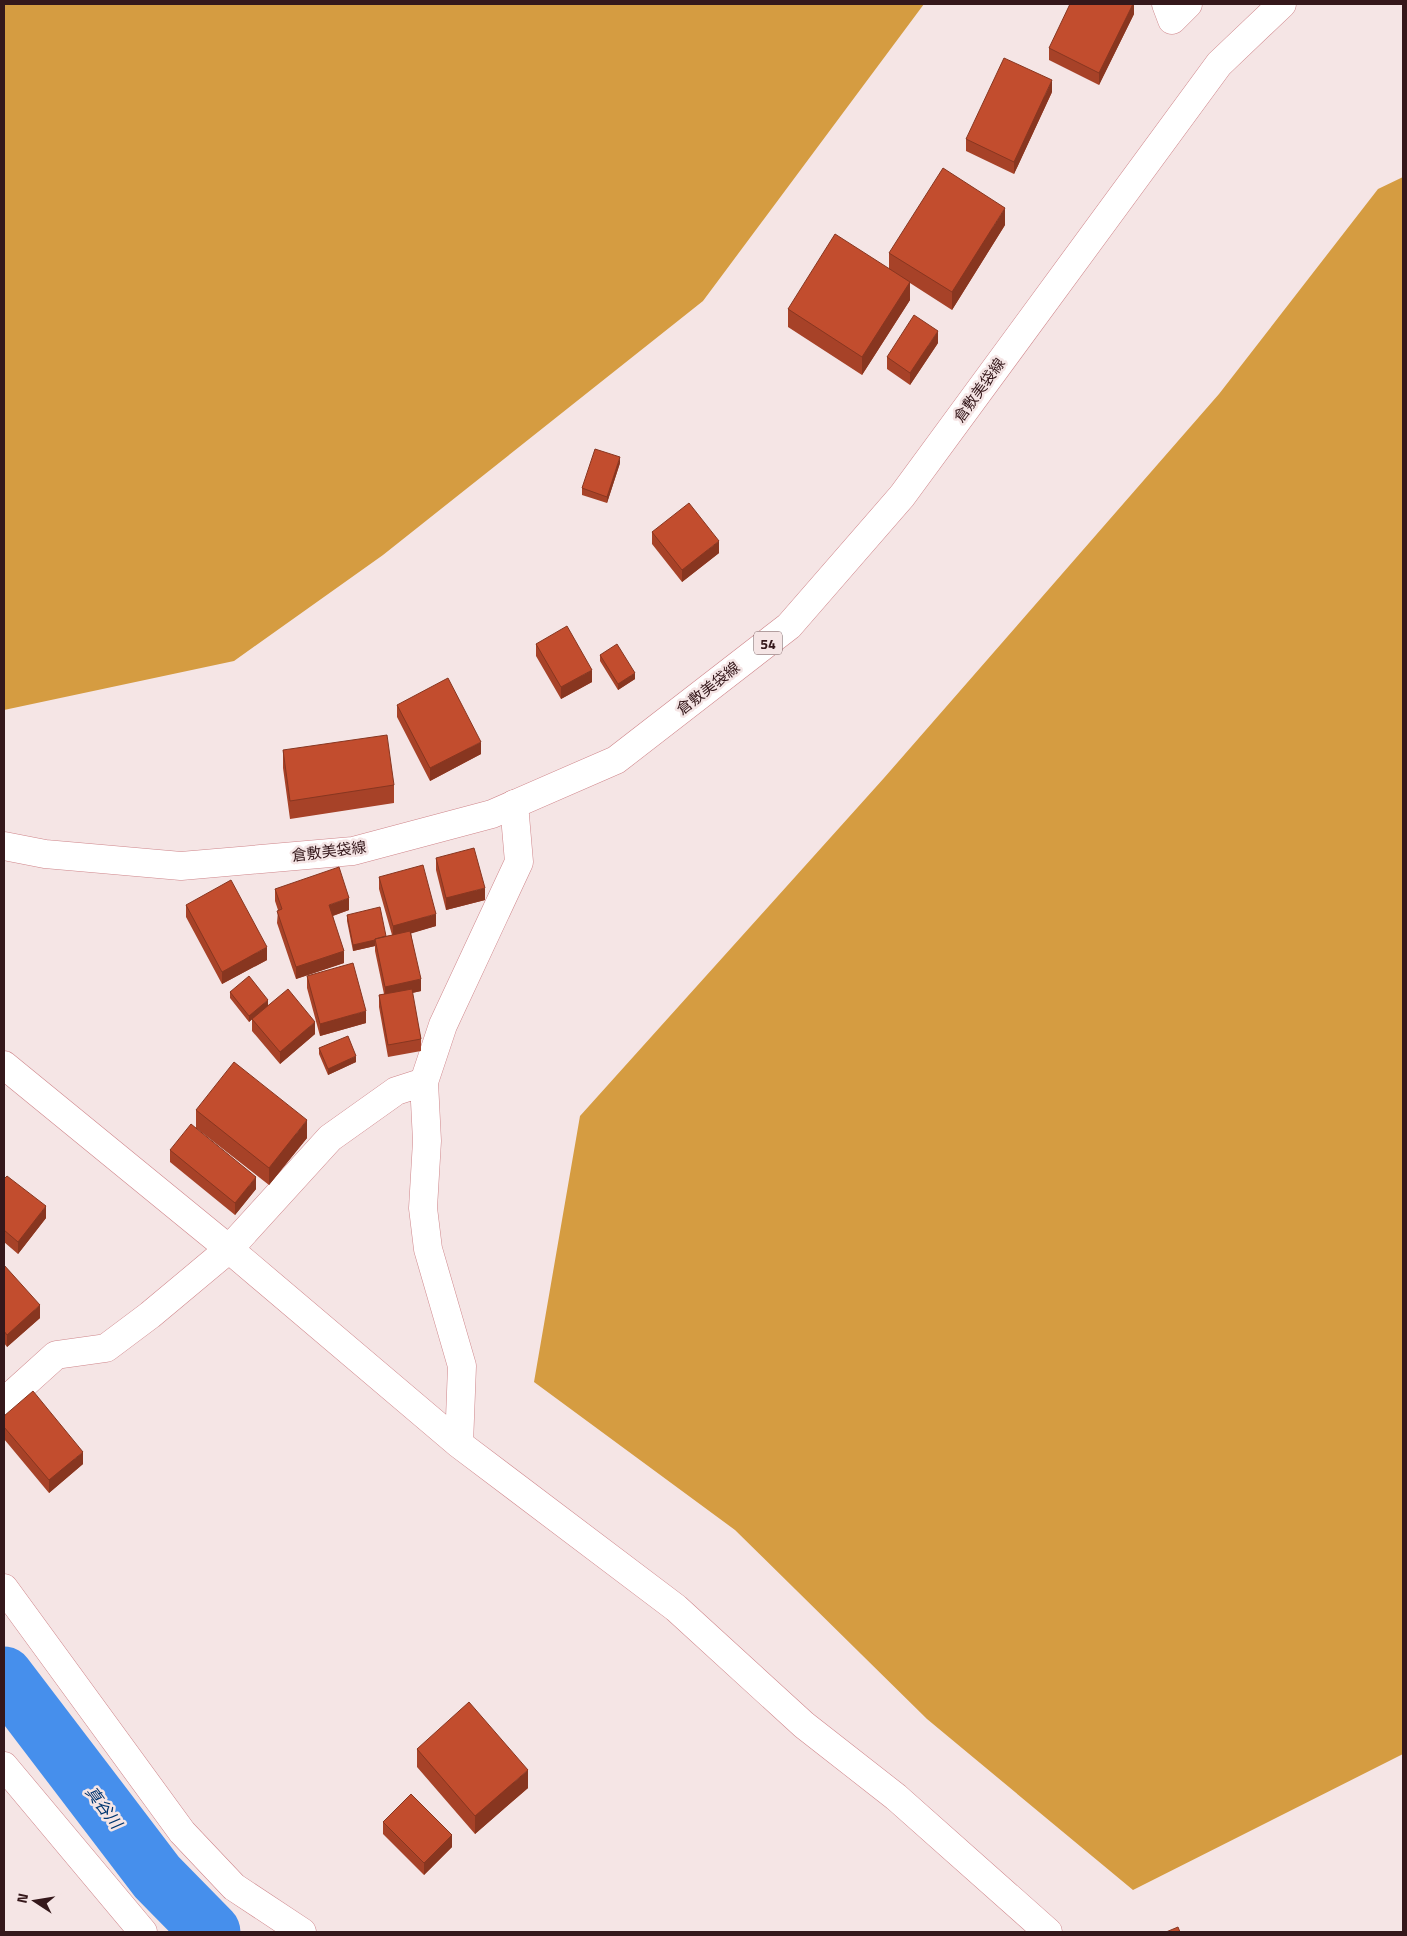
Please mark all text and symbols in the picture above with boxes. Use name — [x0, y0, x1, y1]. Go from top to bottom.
street label: 倉敷美袋線 — [948, 353, 1010, 427]
road number: 54 — [754, 632, 782, 654]
street label: 倉敷美袋線 — [671, 656, 745, 720]
street label: 倉敷美袋線 — [290, 835, 368, 867]
water label: 真谷川 — [80, 1781, 129, 1835]
north arrow — [10, 1876, 60, 1926]
text: N — [11, 1891, 33, 1905]

